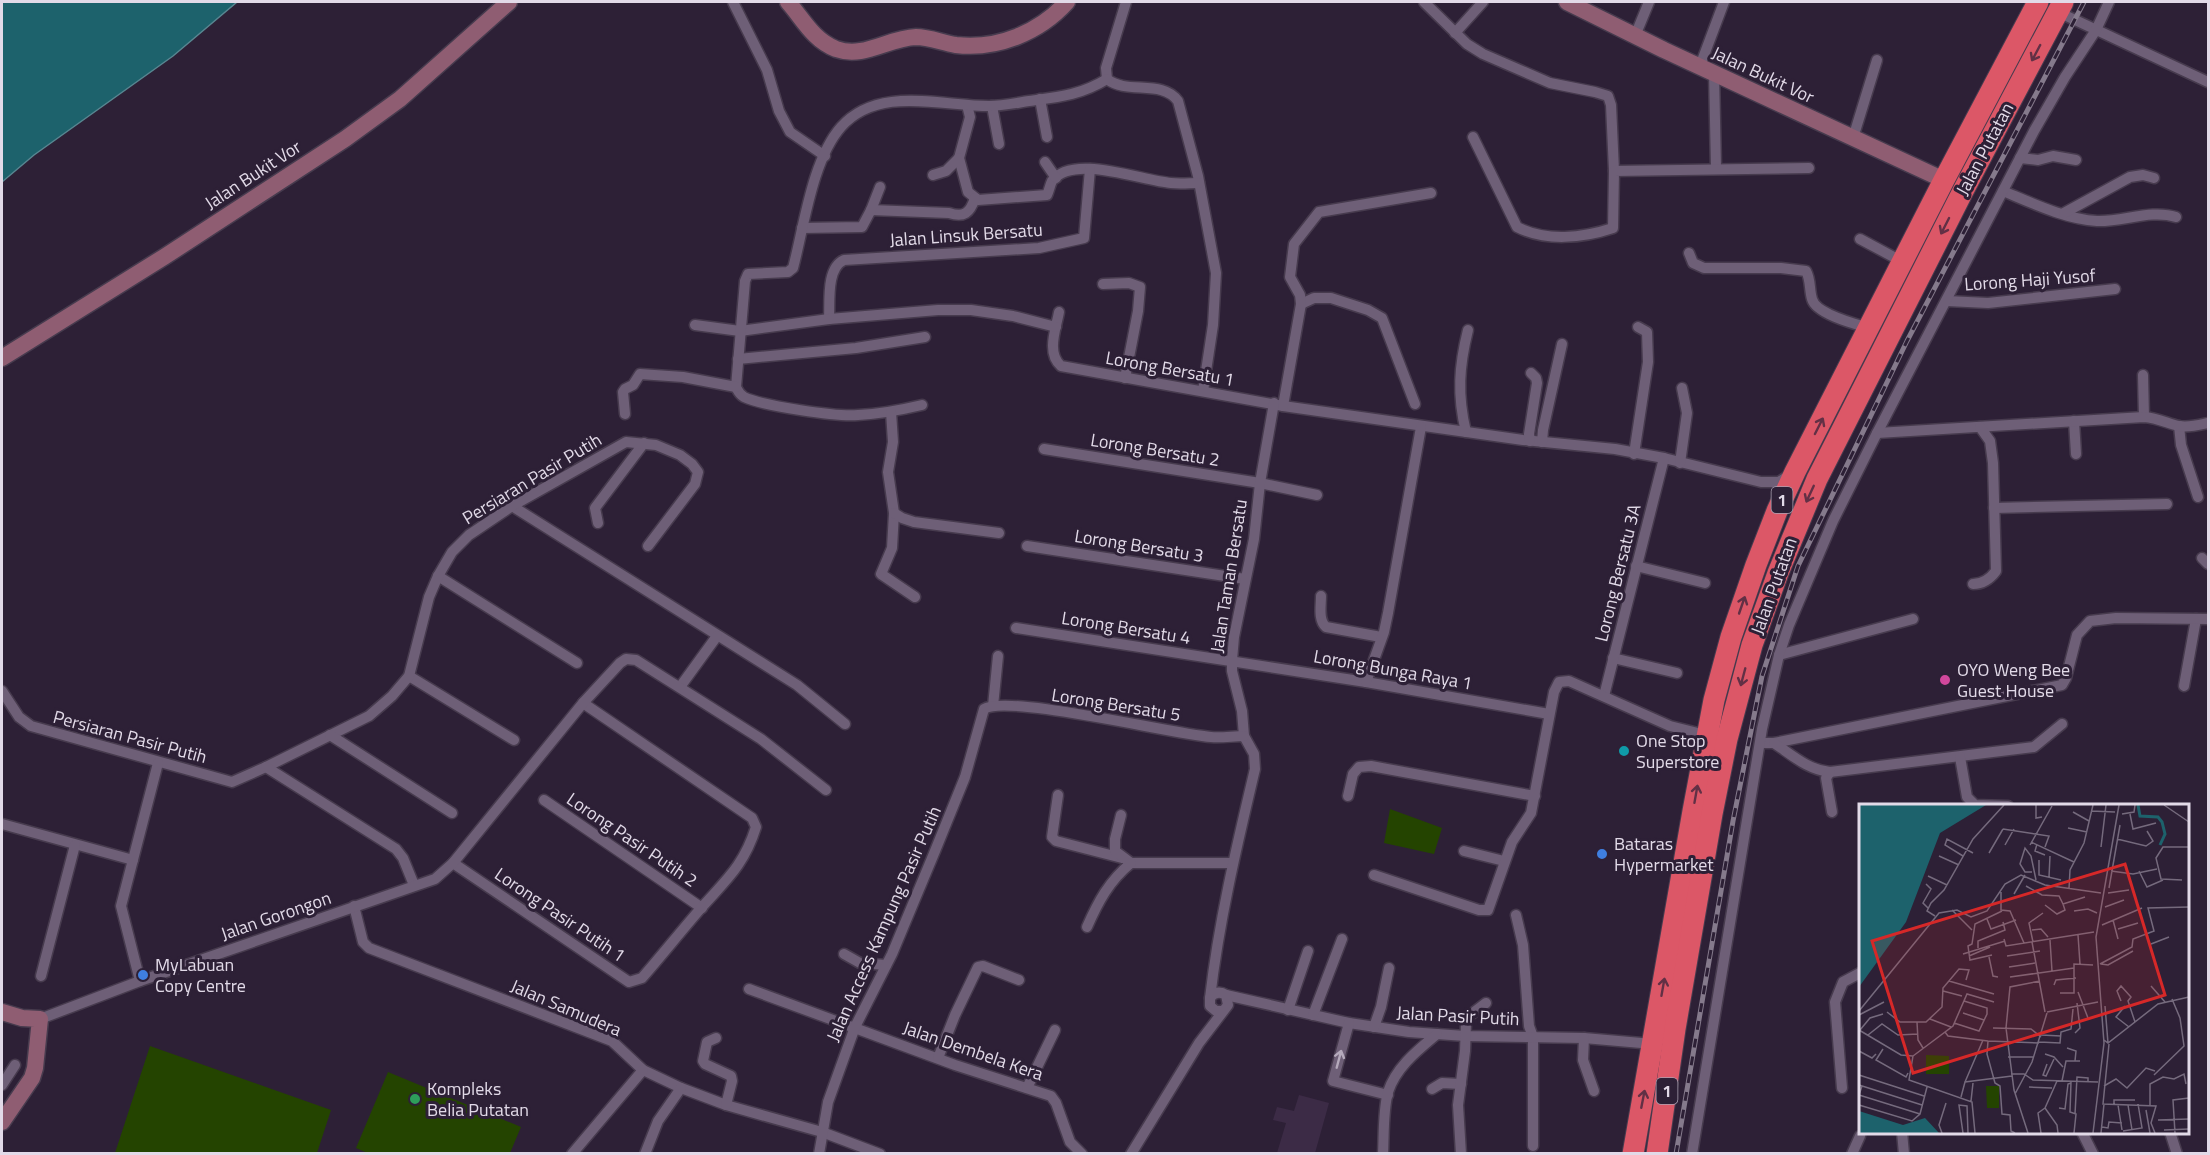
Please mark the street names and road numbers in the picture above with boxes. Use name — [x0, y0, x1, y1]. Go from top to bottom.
street label: Jalan Bukit Vor — [1708, 39, 1819, 110]
street label: Jalan Putatan — [1949, 98, 2020, 200]
street label: Jalan Bukit Vor — [199, 133, 306, 216]
street label: Jalan Linsuk Bersatu — [888, 216, 1043, 253]
street label: Lorong Haji Yusof — [1963, 261, 2097, 298]
street label: Lorong Bersatu 1 — [1104, 344, 1237, 393]
street label: Persiaran Pasir Putih — [457, 426, 607, 531]
street label: Lorong Bersatu 2 — [1089, 426, 1221, 473]
road number: 1 — [1772, 487, 1792, 513]
street label: Jalan Taman Bersatu — [1203, 497, 1254, 655]
street label: Lorong Bersatu 3A — [1587, 501, 1648, 645]
street label: Lorong Bersatu 3 — [1073, 522, 1205, 569]
street label: Jalan Putatan — [1743, 533, 1804, 638]
street label: Lorong Bersatu 4 — [1060, 604, 1192, 651]
street label: Lorong Bunga Raya 1 — [1312, 642, 1475, 697]
street label: Lorong Bersatu 5 — [1050, 681, 1182, 728]
street label: Persiaran Pasir Putih — [50, 703, 210, 770]
street label: Lorong Pasir Putih 2 — [561, 786, 703, 893]
street label: Jalan Access Kampung Pasir Putih — [819, 802, 948, 1046]
street label: Lorong Pasir Putih 1 — [489, 861, 631, 968]
street label: Jalan Gorongon — [217, 884, 335, 947]
street label: Jalan Samudera — [506, 972, 626, 1043]
street label: Jalan Pasir Putih — [1396, 999, 1520, 1032]
street label: Jalan Dembela Kera — [899, 1014, 1047, 1087]
road number: 1 — [1656, 1078, 1678, 1104]

